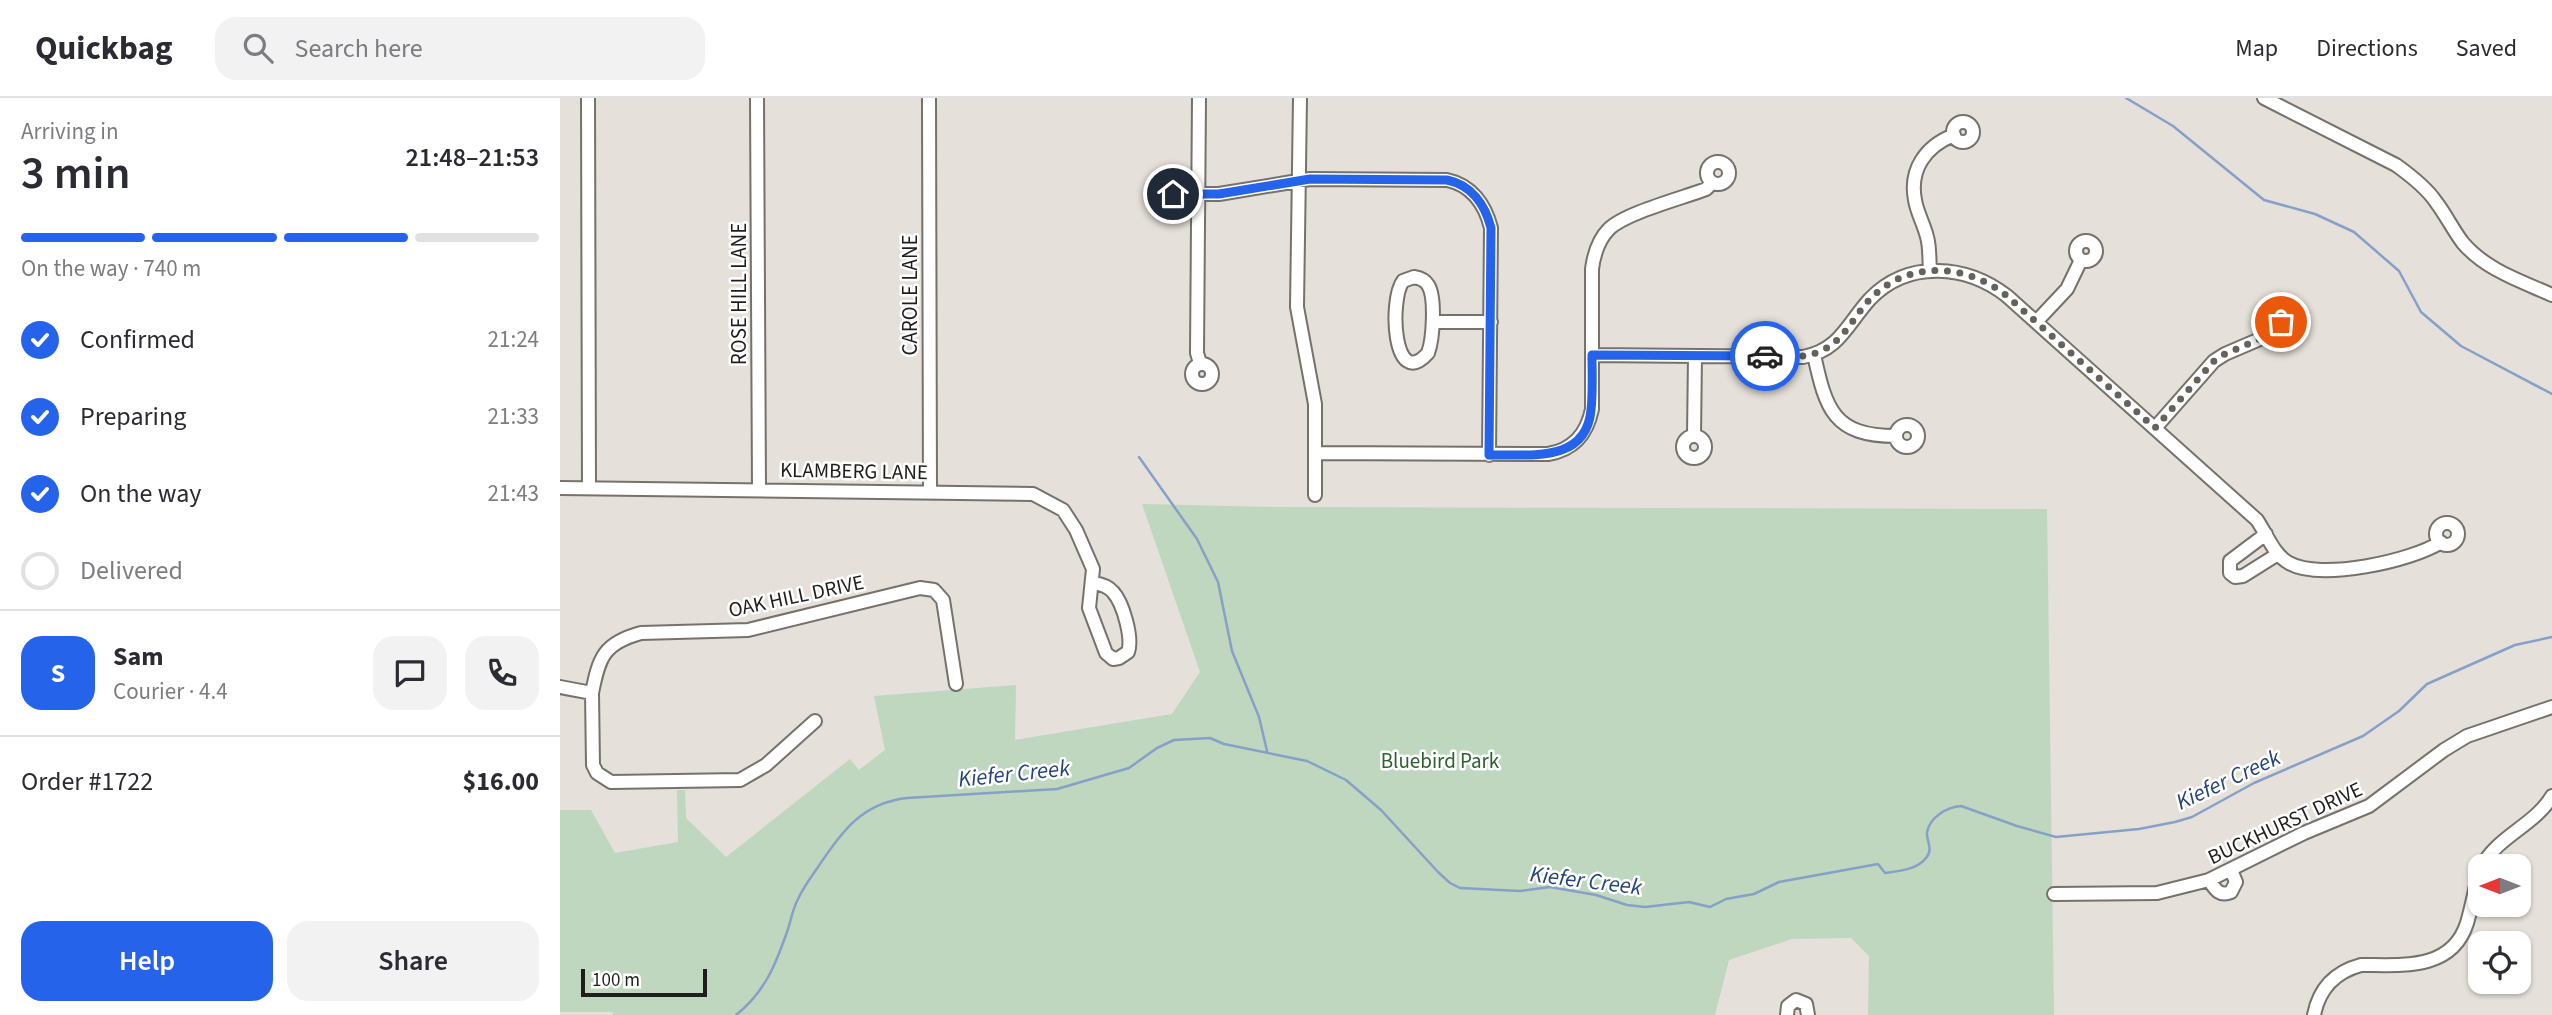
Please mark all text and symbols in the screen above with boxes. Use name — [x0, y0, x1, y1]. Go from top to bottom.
search box — [215, 17, 705, 80]
text: Quickbag — [35, 25, 173, 72]
icon: search — [239, 29, 277, 67]
text: Search here — [295, 30, 423, 67]
text: Map — [2235, 31, 2278, 66]
text: Directions — [2316, 31, 2418, 66]
text: Saved — [2456, 31, 2517, 66]
text: Arriving in — [21, 115, 119, 148]
text: 21:48–21:53 — [406, 139, 539, 176]
text: 3 min — [21, 141, 130, 206]
pin — [1143, 164, 1203, 224]
icon: home — [1154, 175, 1192, 213]
street label: ROSE HILL LANE — [724, 223, 754, 365]
street label: CAROLE LANE — [895, 234, 925, 356]
text: On the way · 740 m — [21, 252, 201, 285]
pin — [2251, 292, 2311, 352]
icon: bag — [2262, 303, 2300, 341]
icon: check — [21, 321, 59, 359]
text: Confirmed — [80, 321, 195, 358]
courier — [1730, 321, 1800, 391]
text: 21:24 — [488, 323, 539, 356]
icon: car — [1746, 337, 1784, 375]
icon: check — [21, 398, 59, 436]
text: Preparing — [80, 398, 186, 435]
text: 21:33 — [488, 400, 539, 433]
street label: KLAMBERG LANE — [780, 455, 928, 487]
icon: check — [21, 475, 59, 513]
text: On the way — [80, 475, 201, 512]
text: 21:43 — [488, 477, 539, 510]
text: Delivered — [80, 552, 183, 589]
street label: OAK HILL DRIVE — [726, 567, 866, 625]
button: chat — [373, 636, 447, 710]
button: phone — [465, 636, 539, 710]
text: Sam — [113, 638, 163, 675]
text: S — [51, 655, 65, 692]
text: Courier · 4.4 — [113, 675, 228, 708]
water label: Kiefer Creek — [2170, 740, 2287, 818]
park label: Bluebird Park — [1381, 746, 1500, 776]
water label: Kiefer Creek — [956, 751, 1073, 796]
text: Order #1722 — [21, 763, 153, 800]
text: $16.00 — [463, 763, 539, 800]
street label: BUCKHURST DRIVE — [2203, 774, 2367, 872]
north arrow — [2468, 854, 2530, 917]
map controls — [2468, 854, 2531, 994]
water label: Kiefer Creek — [1528, 857, 1645, 904]
button: Help — [21, 921, 273, 1001]
button: Share — [287, 921, 539, 1001]
button: locate — [2468, 931, 2531, 994]
scale bar — [581, 966, 707, 998]
text: 100 m — [592, 967, 640, 994]

